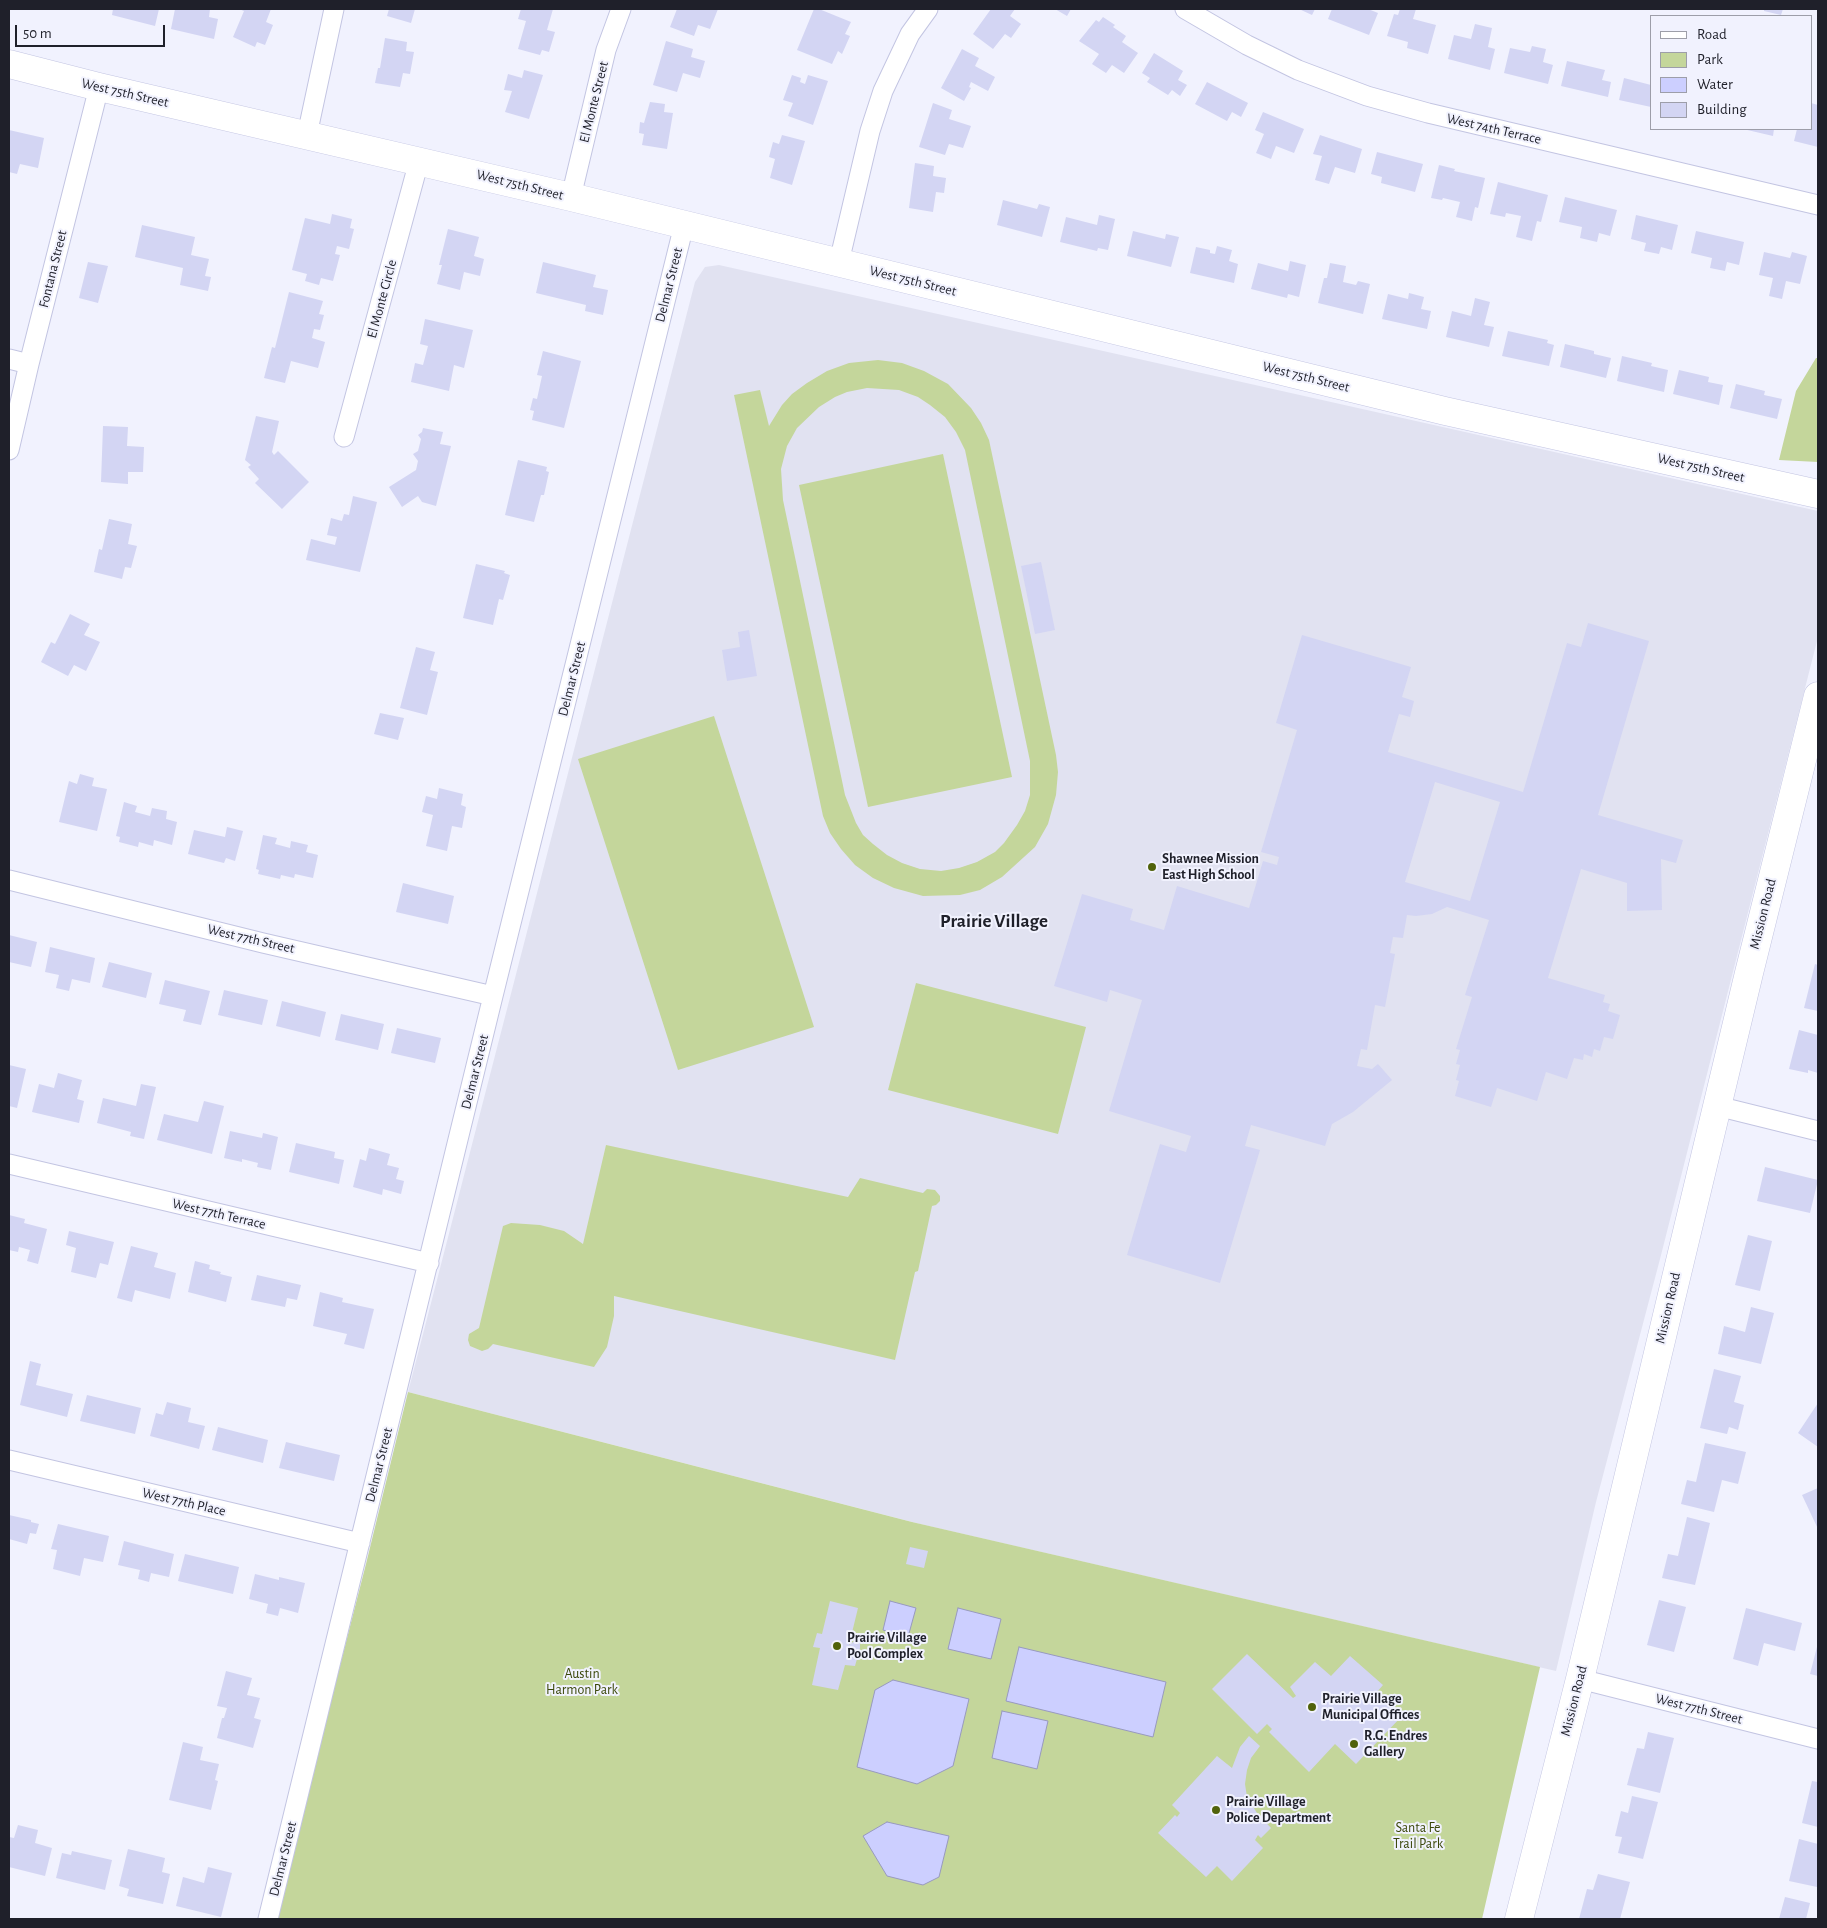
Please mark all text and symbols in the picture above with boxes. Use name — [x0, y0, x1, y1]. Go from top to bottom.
scale bar — [18, 15, 168, 47]
legend — [1650, 15, 1812, 130]
text: 50 m — [23, 26, 52, 41]
text: Road — [1697, 27, 1727, 42]
text: Park — [1697, 52, 1723, 67]
street label: El Monte Street — [576, 60, 612, 144]
street label: West 75th Street — [80, 75, 170, 111]
text: Water — [1697, 77, 1733, 92]
text: Building — [1697, 102, 1747, 117]
street label: West 74th Terrace — [1445, 110, 1543, 148]
street label: West 75th Street — [475, 166, 565, 204]
street label: Fontana Street — [35, 229, 71, 309]
street label: Delmar Street — [652, 246, 686, 324]
street label: El Monte Circle — [363, 258, 401, 340]
street label: West 75th Street — [868, 262, 958, 300]
street label: West 75th Street — [1261, 358, 1351, 396]
street label: West 75th Street — [1656, 450, 1746, 486]
street label: Delmar Street — [555, 640, 589, 718]
place label: Shawnee Mission East High School — [1162, 851, 1259, 884]
marker: Shawnee Mission East High School — [1146, 861, 1158, 873]
street label: Mission Road — [1746, 877, 1780, 951]
district label: Prairie Village — [940, 910, 1048, 932]
street label: West 77th Street — [206, 921, 296, 957]
street label: Delmar Street — [458, 1033, 492, 1111]
street label: West 77th Terrace — [171, 1195, 267, 1233]
street label: Mission Road — [1652, 1271, 1684, 1345]
street label: Delmar Street — [362, 1426, 396, 1504]
street label: West 77th Place — [141, 1484, 227, 1520]
place label: Prairie Village Pool Complex — [847, 1630, 927, 1662]
marker: Prairie Village Pool Complex — [831, 1640, 843, 1652]
street label: Mission Road — [1557, 1664, 1591, 1738]
park label: Austin Harmon Park — [546, 1666, 618, 1698]
street label: West 77th Street — [1654, 1690, 1744, 1728]
place label: Prairie Village Municipal Offices — [1322, 1691, 1419, 1724]
marker: Prairie Village Municipal Offices — [1306, 1701, 1318, 1713]
place label: R.G. Endres Gallery — [1364, 1728, 1427, 1760]
marker: R.G. Endres Gallery — [1348, 1738, 1360, 1750]
place label: Prairie Village Police Department — [1226, 1794, 1331, 1826]
marker: Prairie Village Police Department — [1210, 1804, 1222, 1816]
street label: Delmar Street — [266, 1820, 300, 1898]
park label: Santa Fe Trail Park — [1393, 1820, 1443, 1852]

